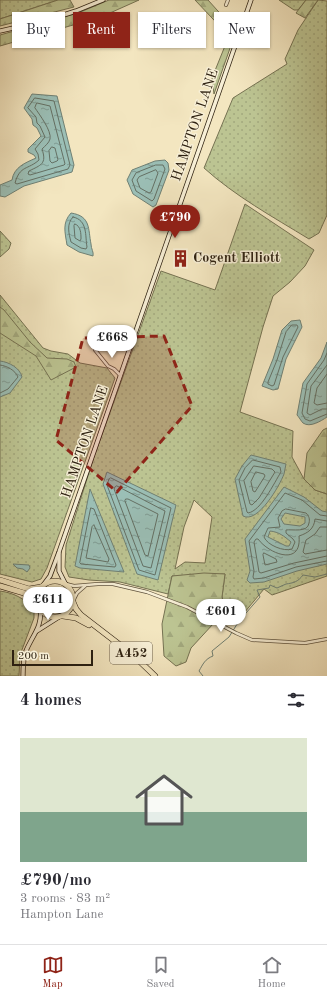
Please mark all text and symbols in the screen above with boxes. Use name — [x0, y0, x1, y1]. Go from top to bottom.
chip: Buy — [12, 12, 65, 48]
chip: Rent — [73, 12, 130, 48]
chip: Filters — [138, 12, 206, 48]
chip: New — [214, 12, 270, 48]
street label: HAMPTON LANE — [169, 67, 221, 183]
pin: £790 — [151, 205, 199, 239]
text: £790 — [159, 211, 191, 224]
building icon: Cogent Elliott — [170, 248, 190, 268]
place label: Cogent Elliott — [193, 251, 280, 265]
pin: £668 — [88, 325, 136, 359]
text: £668 — [96, 331, 128, 344]
street label: HAMPTON LANE — [59, 384, 111, 500]
pin: £611 — [24, 587, 72, 621]
text: £611 — [32, 593, 64, 606]
pin: £601 — [197, 599, 245, 633]
text: £601 — [205, 605, 237, 618]
road number: A452 — [110, 642, 152, 664]
scale bar — [12, 648, 93, 667]
text: 200 m — [18, 651, 49, 662]
icon: filters — [285, 689, 307, 711]
text: 4 homes — [20, 692, 82, 709]
icon: home — [128, 764, 200, 836]
text: £790/mo — [20, 872, 92, 889]
text: 3 rooms · 83 m² — [20, 892, 110, 905]
text: Hampton Lane — [20, 908, 104, 921]
tab: Map — [42, 954, 64, 992]
tab: Saved — [147, 954, 175, 992]
tab: Home — [258, 954, 285, 992]

